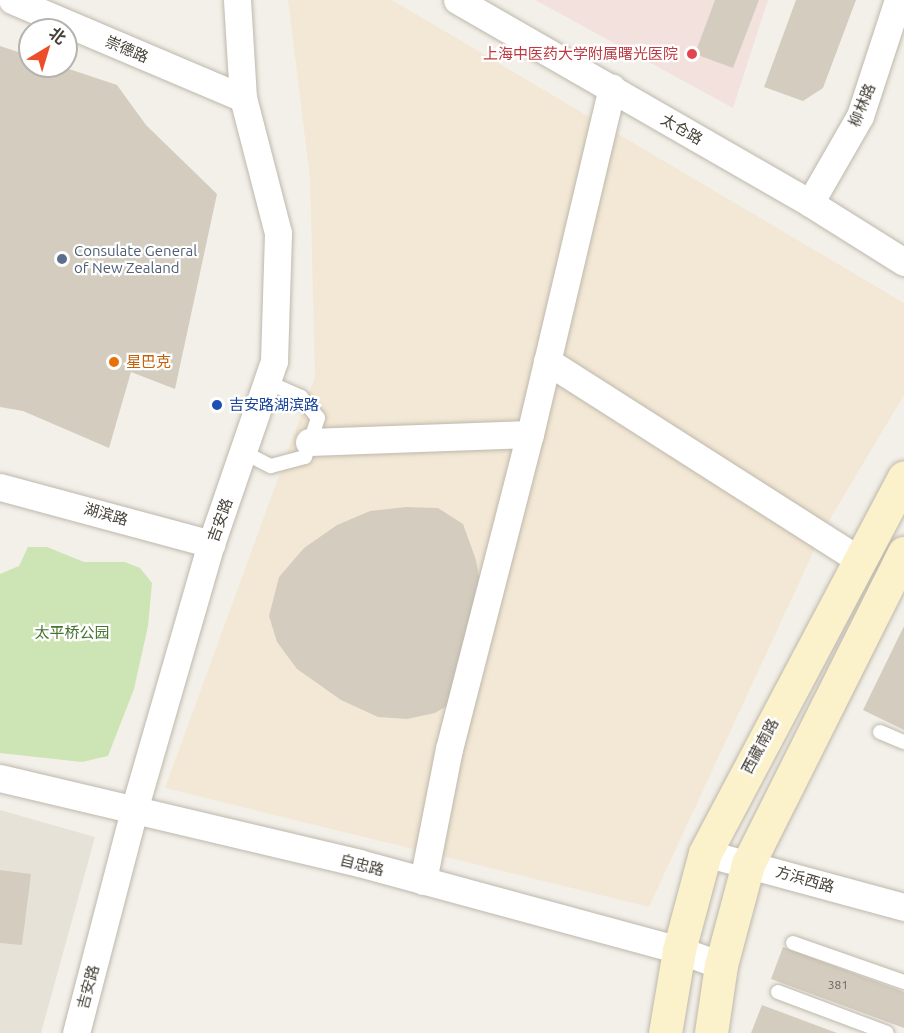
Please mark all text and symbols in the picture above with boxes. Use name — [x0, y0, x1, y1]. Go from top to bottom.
north arrow — [18, 18, 78, 78]
text: 北 — [46, 23, 70, 47]
street label: 崇德路 — [103, 32, 151, 66]
place label: 上海中医药大学附属曙光医院 — [483, 45, 678, 63]
marker: 上海中医药大学附属曙光医院 — [683, 45, 701, 63]
street label: 柳林路 — [845, 81, 879, 129]
street label: 太仓路 — [658, 110, 706, 148]
place label: Consulate General of New Zealand — [74, 241, 197, 276]
marker: Consulate General of New Zealand — [55, 252, 69, 266]
place label: 星巴克 — [126, 353, 171, 371]
marker: 星巴克 — [107, 355, 121, 369]
place label: 吉安路湖滨路 — [229, 396, 319, 414]
marker: 吉安路湖滨路 — [210, 398, 224, 412]
street label: 吉安路 — [204, 496, 236, 544]
street label: 湖滨路 — [82, 499, 130, 529]
park label: 太平桥公园 — [35, 624, 109, 642]
street label: 西藏南路 — [738, 715, 782, 777]
street label: 自忠路 — [338, 851, 386, 879]
street label: 方浜西路 — [774, 862, 836, 896]
street label: 吉安路 — [73, 963, 103, 1011]
house number: 381 — [828, 978, 848, 992]

